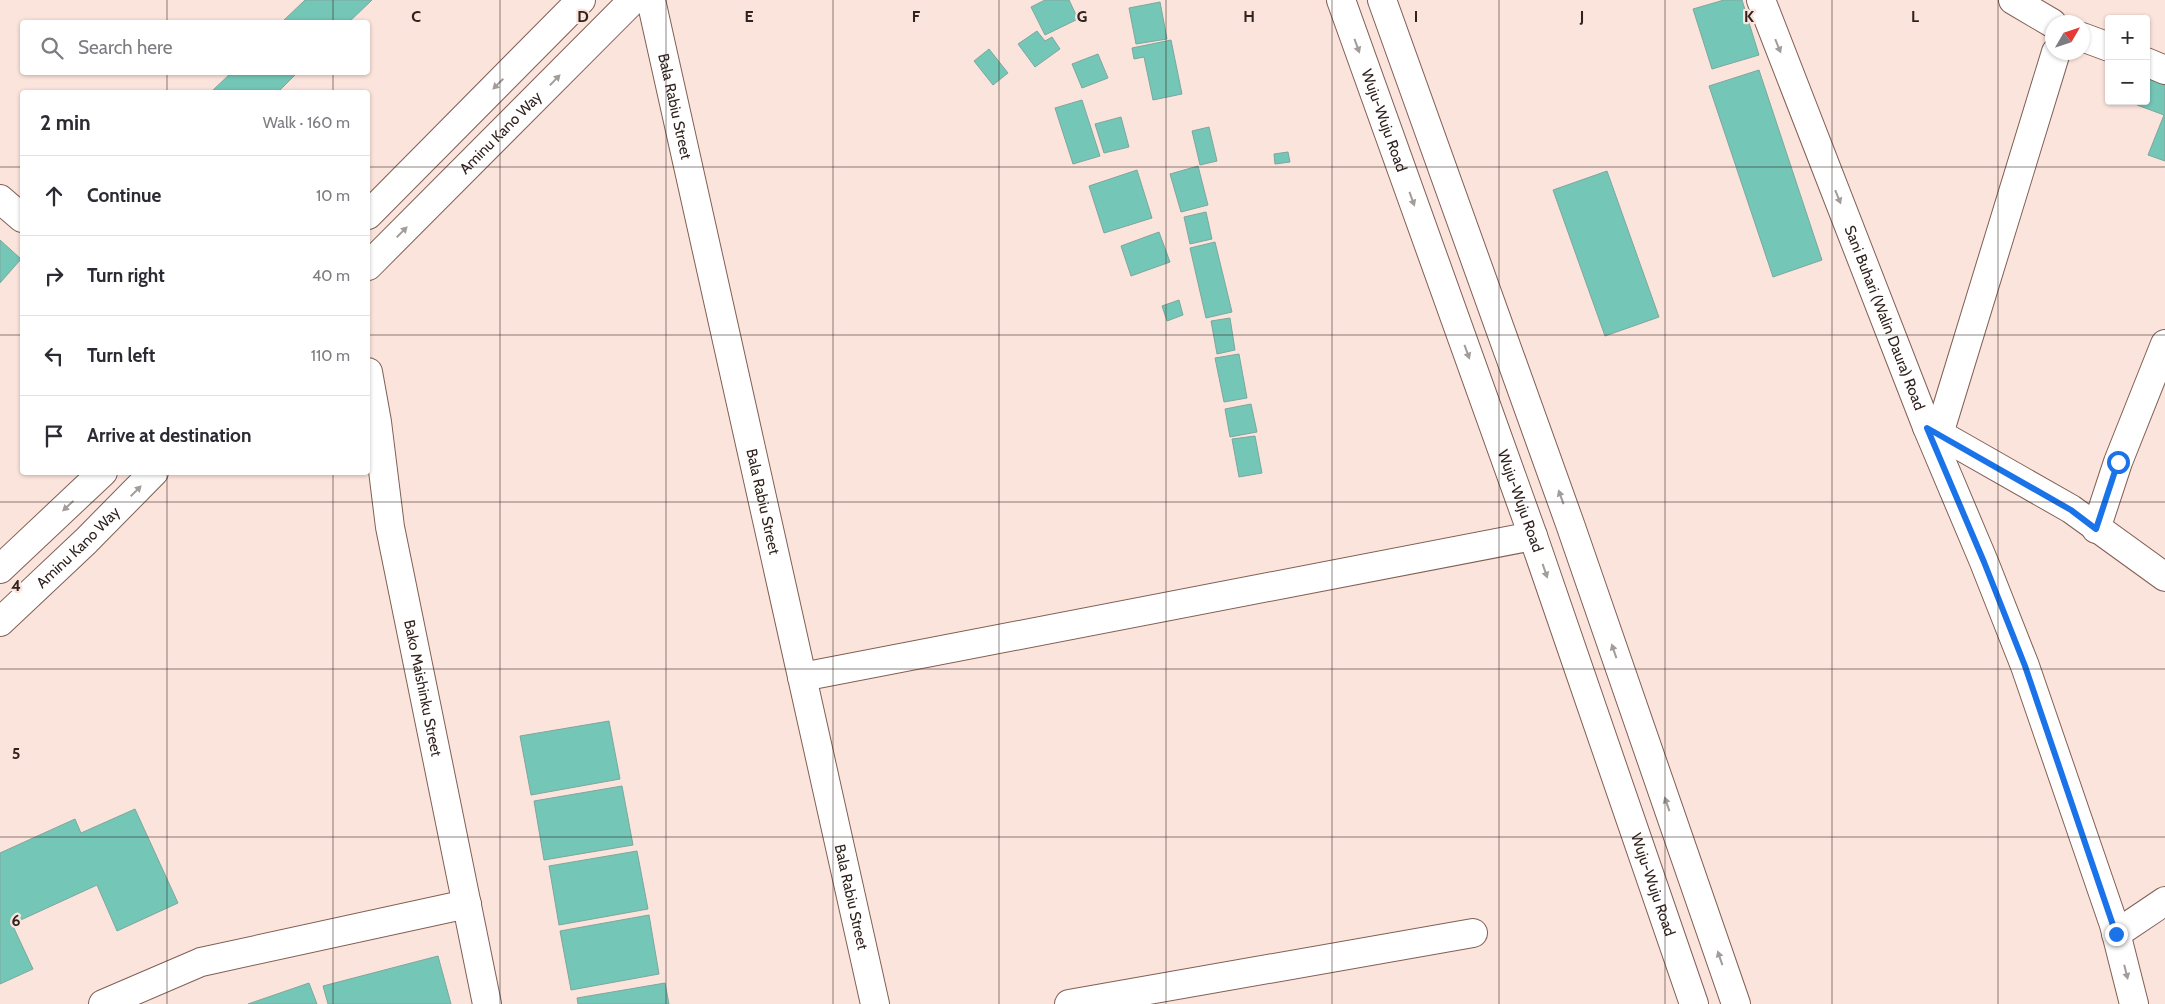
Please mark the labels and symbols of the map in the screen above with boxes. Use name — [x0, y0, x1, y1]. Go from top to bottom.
text: C — [411, 7, 421, 26]
text: D — [577, 7, 589, 26]
text: E — [744, 7, 754, 26]
text: F — [912, 7, 921, 26]
text: G — [1077, 7, 1087, 26]
text: H — [1243, 7, 1255, 26]
text: I — [1414, 7, 1418, 26]
text: J — [1579, 7, 1584, 26]
text: K — [1744, 7, 1754, 26]
text: L — [1911, 7, 1919, 26]
north arrow — [2045, 15, 2090, 60]
one-way arrow — [1353, 39, 1361, 54]
one-way arrow — [1774, 39, 1782, 54]
street label: Bala Rabiu Street — [654, 52, 695, 161]
street label: Wuju-Wuju Road — [1358, 67, 1411, 174]
one-way arrow — [548, 74, 560, 86]
one-way arrow — [492, 78, 504, 90]
street label: Aminu Kano Way — [456, 88, 546, 178]
one-way arrow — [1834, 190, 1842, 205]
one-way arrow — [1408, 192, 1416, 207]
street label: Sani Buhari (Walin Daura) Road — [1841, 223, 1929, 413]
one-way arrow — [396, 226, 408, 238]
one-way arrow — [1464, 344, 1471, 359]
street label: Bala Rabiu Street — [742, 447, 783, 556]
street label: Wuju-Wuju Road — [1494, 447, 1547, 554]
route start — [2107, 451, 2130, 474]
one-way arrow — [130, 485, 142, 497]
one-way arrow — [1557, 489, 1565, 504]
one-way arrow — [62, 500, 74, 512]
street label: Aminu Kano Way — [33, 503, 124, 592]
one-way arrow — [1542, 563, 1549, 578]
text: 4 — [11, 576, 21, 595]
street label: Bako Maishinku Street — [400, 618, 445, 758]
one-way arrow — [1610, 643, 1617, 658]
text: 5 — [12, 744, 20, 763]
one-way arrow — [1663, 797, 1670, 812]
street label: Wuju-Wuju Road — [1627, 831, 1679, 938]
street label: Bala Rabiu Street — [831, 842, 872, 952]
text: 6 — [12, 911, 21, 930]
route end — [2105, 923, 2128, 946]
one-way arrow — [1716, 950, 1724, 965]
one-way arrow — [2122, 964, 2130, 979]

